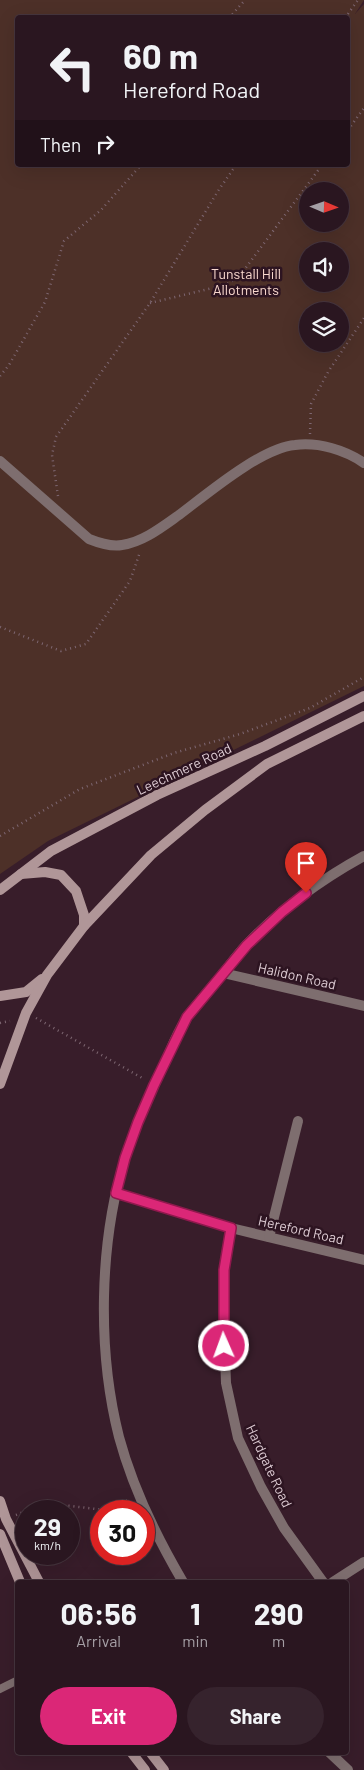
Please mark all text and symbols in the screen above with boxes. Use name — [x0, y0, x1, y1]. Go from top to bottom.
text: 60 m — [123, 34, 198, 76]
icon: left — [40, 35, 105, 100]
text: Hereford Road — [123, 76, 260, 102]
icon: right — [91, 130, 119, 158]
text: Then — [40, 133, 81, 156]
north arrow — [299, 182, 349, 232]
map controls — [299, 182, 349, 352]
button: sound — [299, 242, 349, 292]
park label: Tunstall Hill Allotments — [211, 265, 281, 298]
button: layers — [299, 302, 349, 352]
street label: Leechmere Road — [134, 739, 234, 798]
pin — [285, 842, 327, 893]
icon: arrive — [292, 849, 320, 877]
street label: Halidon Road — [256, 958, 338, 993]
street label: Hereford Road — [257, 1211, 346, 1248]
position arrow — [197, 1319, 249, 1371]
street label: Hardgate Road — [243, 1422, 296, 1510]
speed limit sign: 30 — [90, 1500, 155, 1565]
text: 29 — [34, 1511, 61, 1541]
text: km/h — [34, 1538, 61, 1552]
text: 06:56 — [60, 1595, 137, 1631]
text: 1 — [190, 1595, 201, 1631]
text: 290 — [254, 1595, 304, 1631]
text: Arrival — [76, 1631, 121, 1650]
text: min — [182, 1631, 208, 1650]
text: m — [272, 1631, 285, 1650]
button: Exit — [40, 1687, 177, 1745]
button: Share — [187, 1687, 324, 1745]

